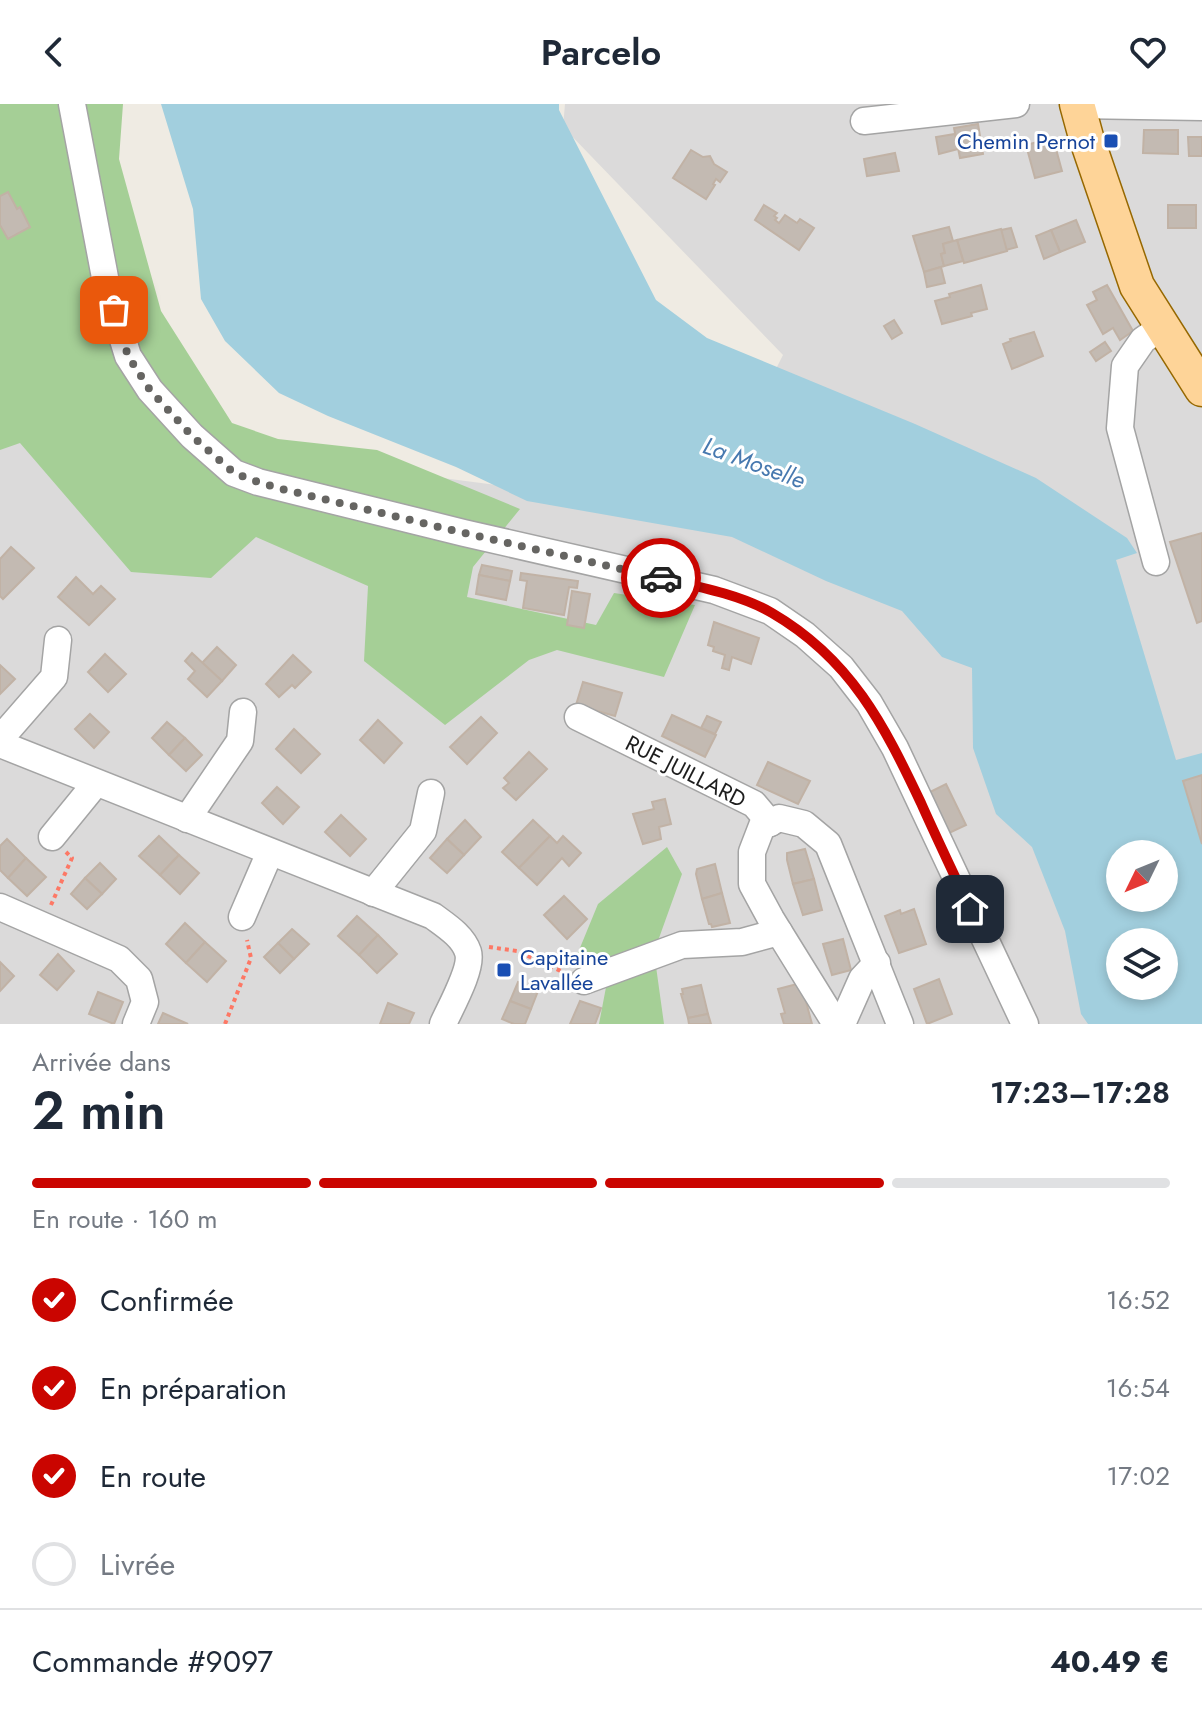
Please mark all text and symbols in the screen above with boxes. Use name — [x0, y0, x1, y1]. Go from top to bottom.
text: Parcelo — [541, 26, 661, 78]
icon: back — [32, 30, 76, 74]
icon: heart — [1126, 30, 1170, 74]
place label: Chemin Pernot — [957, 125, 1096, 157]
marker: Chemin Pernot — [1102, 132, 1120, 150]
pin — [80, 276, 148, 344]
icon: bag — [92, 288, 136, 332]
water label: La Moselle — [698, 428, 810, 497]
courier — [621, 538, 701, 618]
icon: car — [639, 556, 683, 600]
street label: RUE JUILLARD — [620, 727, 752, 815]
north arrow — [1106, 840, 1178, 912]
map controls — [1106, 840, 1178, 1000]
pin — [936, 875, 1004, 943]
icon: home — [948, 887, 992, 931]
button: layers — [1106, 928, 1178, 1000]
place label: Capitaine Lavallée — [520, 941, 608, 998]
marker: Capitaine Lavallée — [495, 961, 513, 979]
text: Arrivée dans — [32, 1043, 171, 1081]
text: 17:23–17:28 — [990, 1071, 1170, 1114]
text: 2 min — [32, 1073, 165, 1149]
text: En route · 160 m — [32, 1200, 218, 1238]
icon: check — [32, 1278, 76, 1322]
text: Confirmée — [100, 1279, 234, 1322]
text: 16:52 — [1106, 1281, 1170, 1319]
icon: check — [32, 1366, 76, 1410]
text: En préparation — [100, 1367, 287, 1410]
text: 16:54 — [1106, 1369, 1170, 1407]
icon: check — [32, 1454, 76, 1498]
text: En route — [100, 1455, 206, 1498]
text: 17:02 — [1106, 1457, 1170, 1495]
text: Livrée — [100, 1543, 175, 1586]
text: Commande #9097 — [32, 1640, 273, 1683]
text: 40.49 € — [1050, 1640, 1170, 1683]

